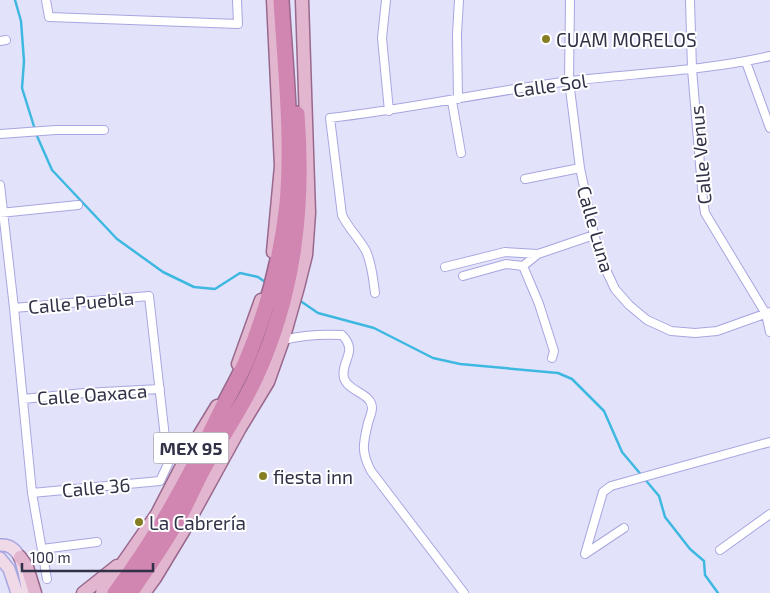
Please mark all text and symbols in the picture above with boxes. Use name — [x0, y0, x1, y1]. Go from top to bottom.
place label: CUAM MORELOS — [556, 28, 697, 51]
marker: CUAM MORELOS — [540, 33, 552, 45]
street label: Calle Sol — [512, 68, 589, 102]
street label: Calle Venus — [684, 105, 716, 205]
street label: Calle Luna — [573, 183, 619, 275]
street label: Calle Puebla — [27, 286, 135, 318]
street label: Calle Oaxaca — [36, 379, 148, 409]
road number: MEX 95 — [154, 432, 228, 463]
place label: fiesta inn — [273, 465, 353, 488]
marker: fiesta inn — [257, 470, 269, 482]
street label: Calle 36 — [61, 473, 131, 501]
place label: La Cabrería — [149, 511, 246, 534]
marker: La Cabrería — [133, 516, 145, 528]
scale bar — [22, 540, 154, 572]
text: 100 m — [30, 548, 71, 566]

